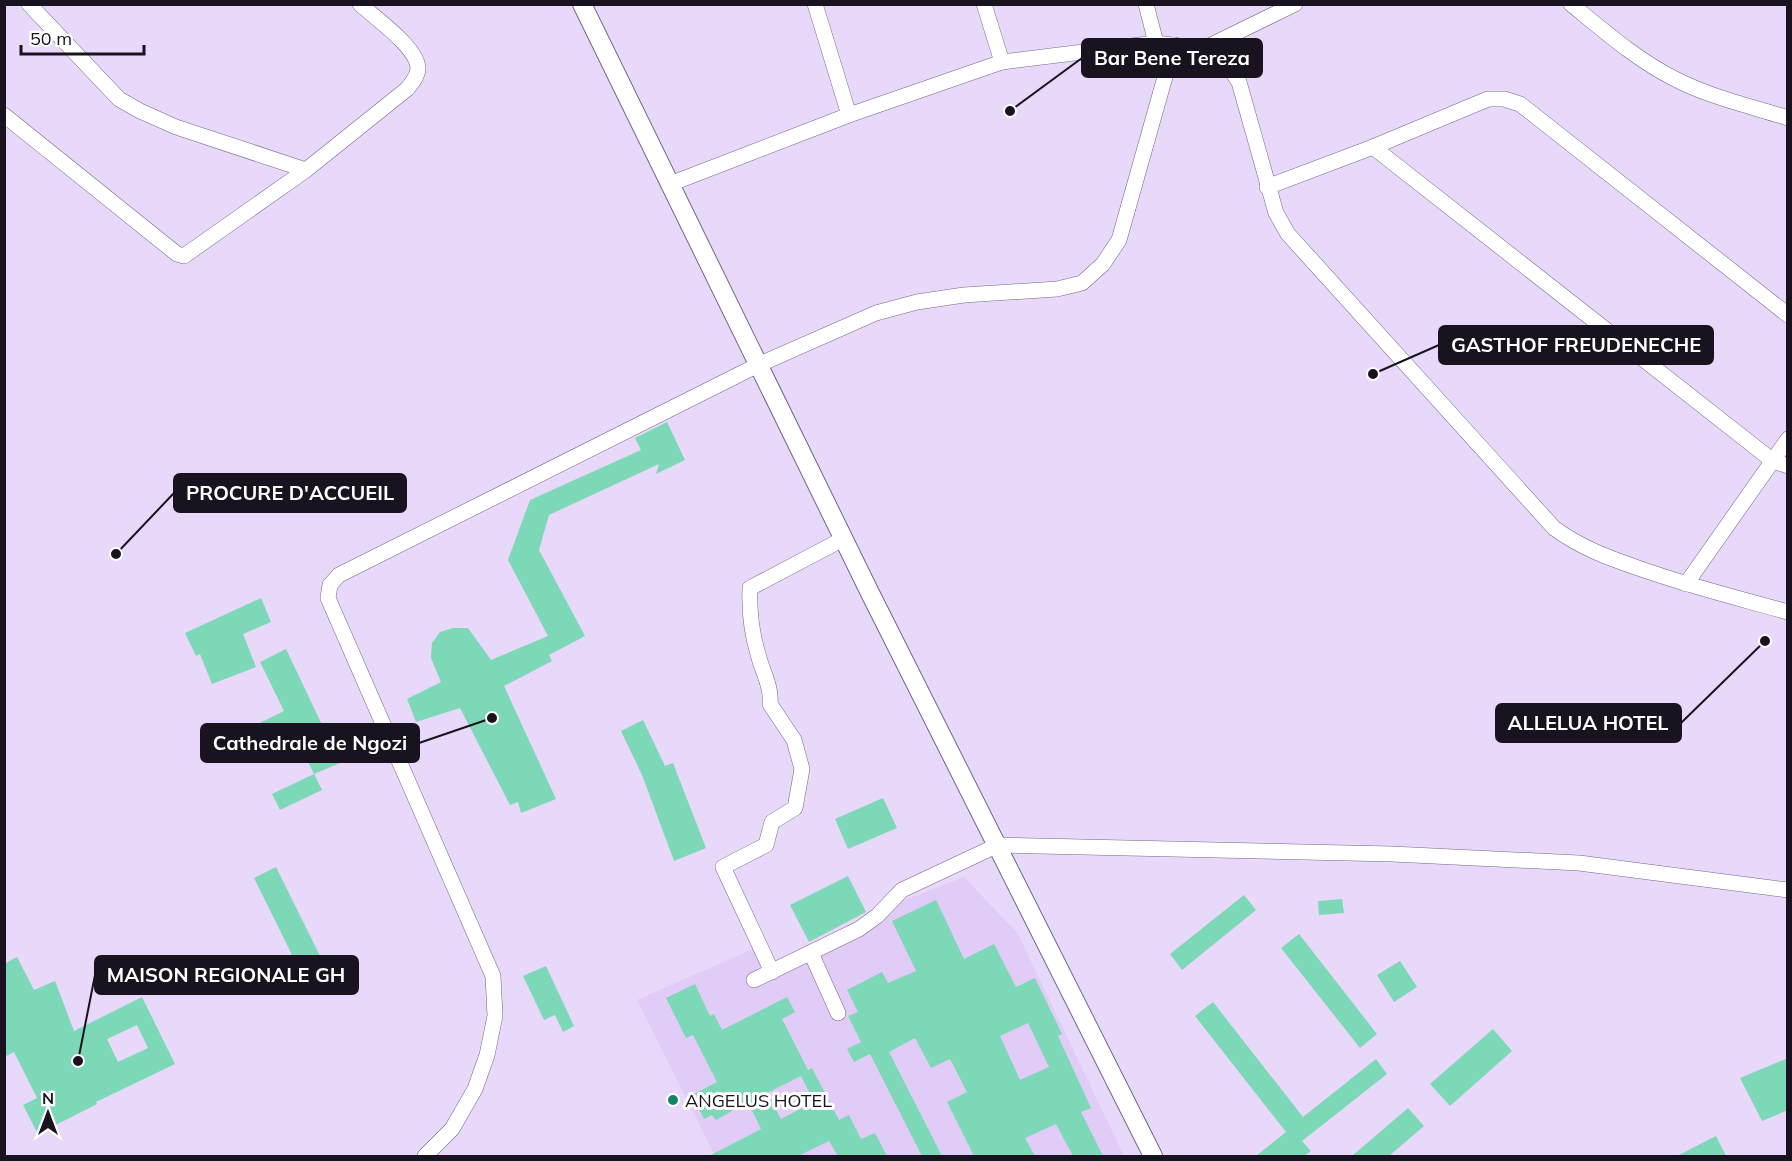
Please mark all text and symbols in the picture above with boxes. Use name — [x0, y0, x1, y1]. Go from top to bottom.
scale bar — [21, 18, 144, 56]
text: 50 m — [30, 27, 72, 50]
callout: Bar Bene Tereza — [1082, 39, 1262, 77]
text: Bar Bene Tereza — [1094, 45, 1250, 70]
callout: GASTHOF FREUDENECHE — [1439, 326, 1713, 364]
text: GASTHOF FREUDENECHE — [1451, 332, 1701, 357]
callout: PROCURE D'ACCUEIL — [174, 474, 406, 512]
text: PROCURE D'ACCUEIL — [186, 480, 394, 505]
callout: ALLELUA HOTEL — [1496, 704, 1681, 742]
text: ALLELUA HOTEL — [1508, 710, 1668, 735]
callout: Cathedrale de Ngozi — [201, 724, 419, 762]
text: Cathedrale de Ngozi — [213, 730, 407, 755]
callout: MAISON REGIONALE GH — [95, 956, 358, 994]
text: MAISON REGIONALE GH — [107, 962, 345, 987]
north arrow — [18, 1083, 78, 1143]
text: N — [42, 1088, 54, 1108]
place label: ANGELUS HOTEL — [685, 1089, 832, 1112]
marker: ANGELUS HOTEL — [666, 1093, 680, 1107]

